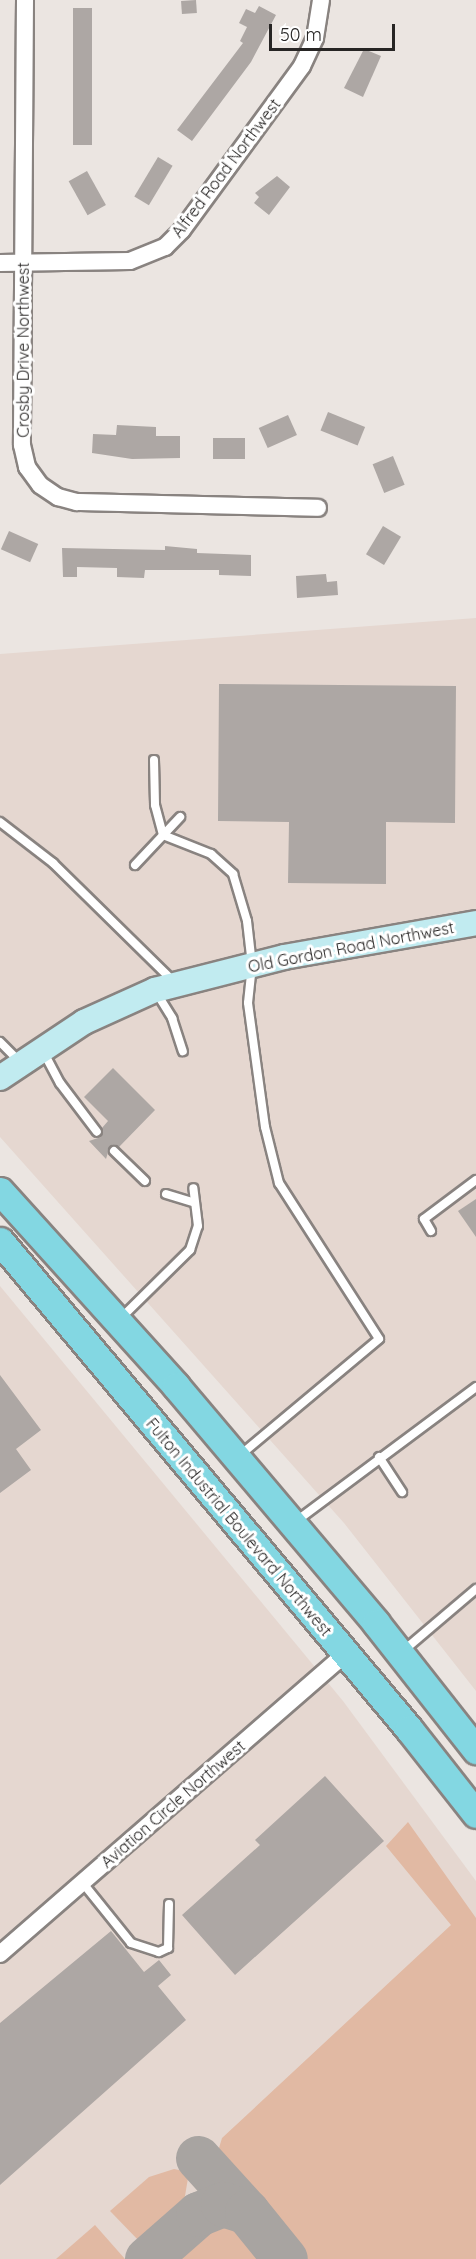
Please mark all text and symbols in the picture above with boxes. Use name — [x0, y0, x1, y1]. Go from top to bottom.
scale bar — [272, 12, 398, 50]
text: 50 m — [280, 23, 322, 46]
street label: Alfred Road Northwest — [168, 95, 284, 241]
street label: Crosby Drive Northwest — [13, 262, 33, 438]
street label: Old Gordon Road Northwest — [246, 918, 456, 976]
street label: Fulton Industrial Boulevard Northwest — [142, 1414, 336, 1640]
street label: Aviation Circle Northwest — [97, 1736, 249, 1872]

